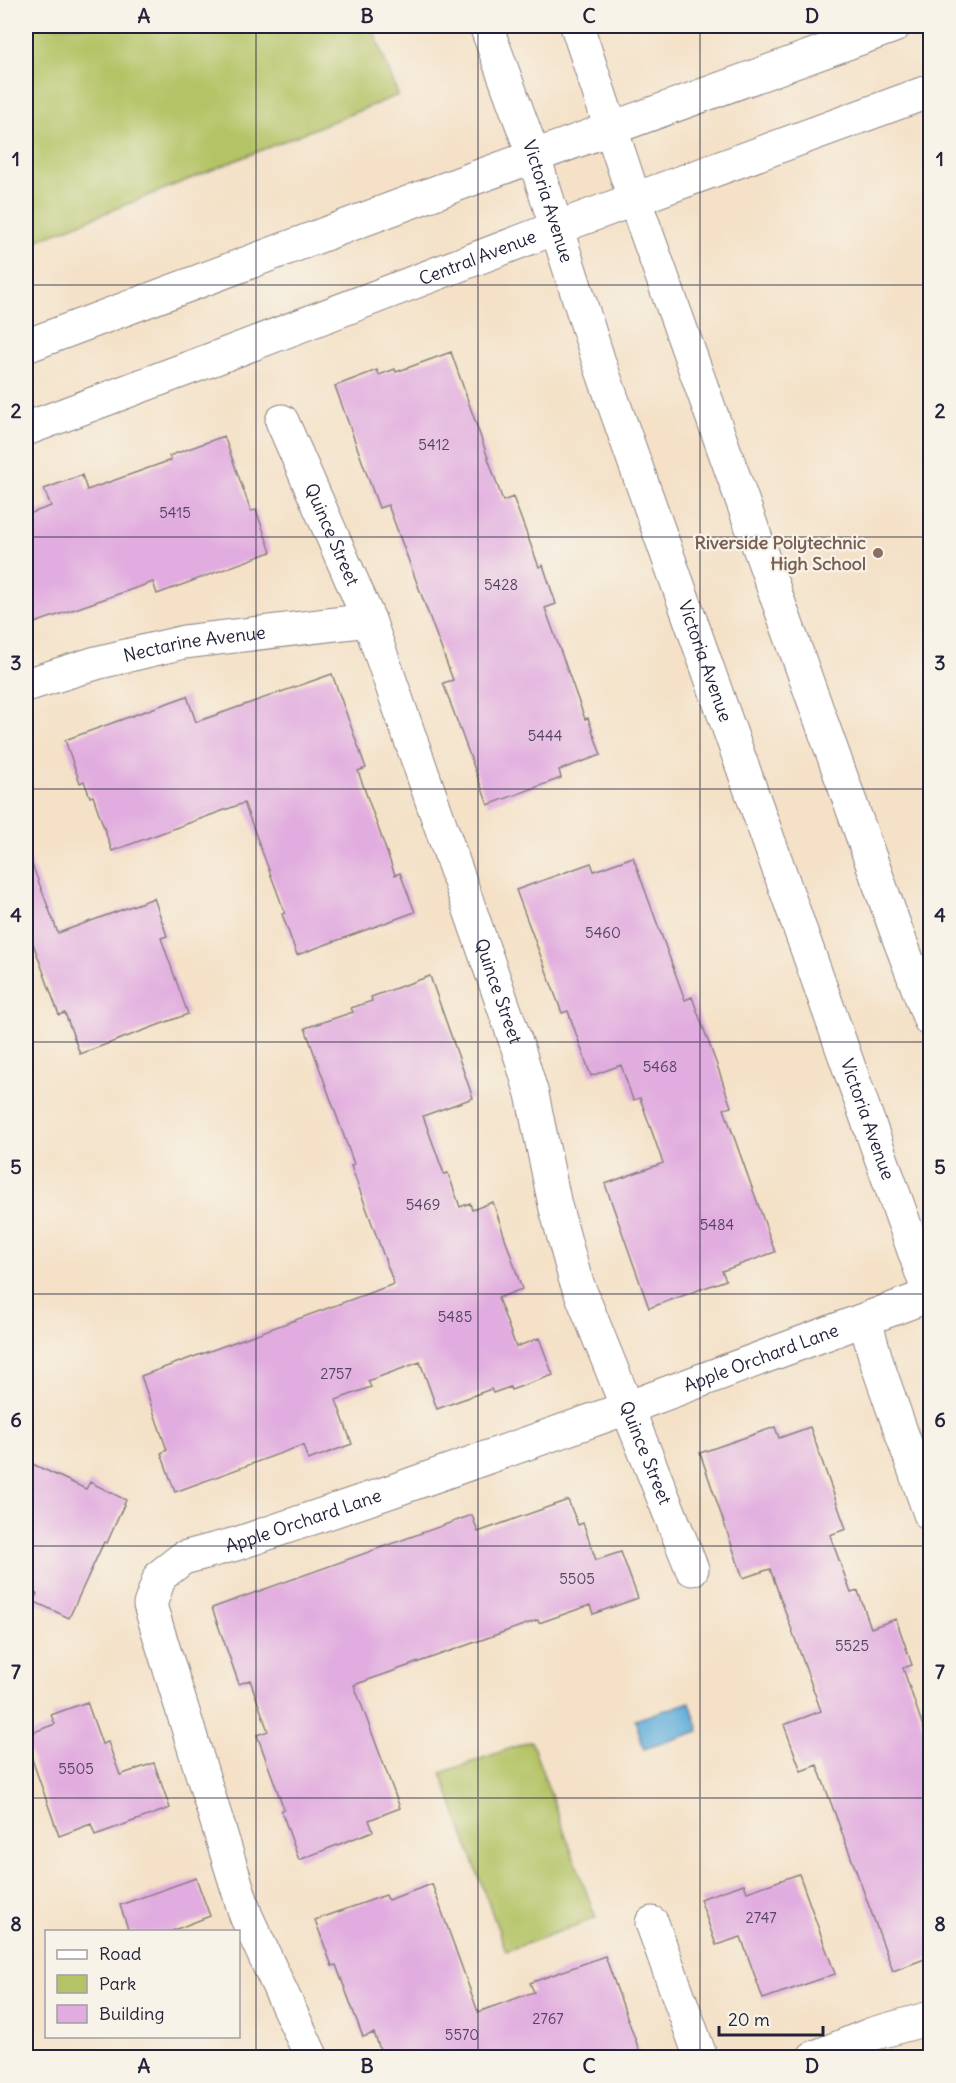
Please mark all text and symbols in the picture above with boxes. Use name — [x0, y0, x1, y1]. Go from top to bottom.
text: A — [138, 3, 151, 28]
text: B — [360, 3, 374, 28]
text: C — [582, 3, 596, 28]
text: D — [805, 3, 819, 28]
street label: Victoria Avenue — [518, 137, 579, 265]
text: 1 — [12, 146, 20, 171]
text: 1 — [936, 146, 944, 171]
street label: Central Avenue — [416, 225, 539, 290]
text: 2 — [11, 398, 22, 423]
text: 2 — [935, 398, 946, 423]
house number: 5412 — [418, 435, 450, 454]
street label: Quince Street — [300, 480, 365, 589]
house number: 5415 — [159, 503, 191, 522]
place label: Riverside Polytechnic High School — [694, 531, 866, 575]
marker: Riverside Polytechnic High School — [871, 546, 885, 560]
house number: 5428 — [484, 575, 518, 594]
street label: Victoria Avenue — [673, 597, 738, 725]
street label: Nectarine Avenue — [121, 620, 267, 667]
text: 3 — [10, 650, 22, 675]
text: 3 — [934, 650, 946, 675]
house number: 5444 — [528, 726, 563, 745]
text: 4 — [10, 902, 22, 927]
text: 4 — [934, 902, 946, 927]
house number: 5460 — [585, 923, 621, 942]
street label: Quince Street — [470, 935, 527, 1046]
street label: Victoria Avenue — [836, 1055, 900, 1183]
house number: 5468 — [643, 1057, 677, 1076]
text: 5 — [10, 1154, 22, 1179]
text: 5 — [934, 1154, 946, 1179]
house number: 5469 — [406, 1195, 440, 1214]
house number: 5484 — [700, 1215, 735, 1234]
house number: 5485 — [438, 1307, 472, 1326]
street label: Apple Orchard Lane — [681, 1318, 842, 1397]
house number: 2757 — [320, 1364, 352, 1383]
street label: Quince Street — [615, 1398, 677, 1508]
text: 6 — [10, 1407, 22, 1432]
text: 6 — [934, 1407, 946, 1432]
street label: Apple Orchard Lane — [223, 1483, 384, 1557]
house number: 5505 — [559, 1569, 595, 1588]
house number: 5525 — [835, 1636, 869, 1655]
text: 7 — [11, 1659, 21, 1684]
text: 7 — [935, 1659, 945, 1684]
house number: 5505 — [58, 1759, 94, 1778]
house number: 2747 — [745, 1908, 777, 1927]
text: 8 — [10, 1911, 22, 1936]
text: 8 — [934, 1911, 946, 1936]
legend — [45, 1930, 240, 2038]
text: Road — [99, 1942, 142, 1965]
text: Park — [99, 1972, 136, 1995]
scale bar — [719, 1999, 822, 2037]
text: Building — [99, 2002, 164, 2025]
text: 20 m — [728, 2008, 770, 2031]
house number: 2767 — [532, 2009, 564, 2028]
house number: 5570 — [445, 2025, 479, 2044]
text: A — [138, 2053, 151, 2078]
text: B — [360, 2053, 374, 2078]
text: C — [582, 2053, 596, 2078]
text: D — [805, 2053, 819, 2078]

